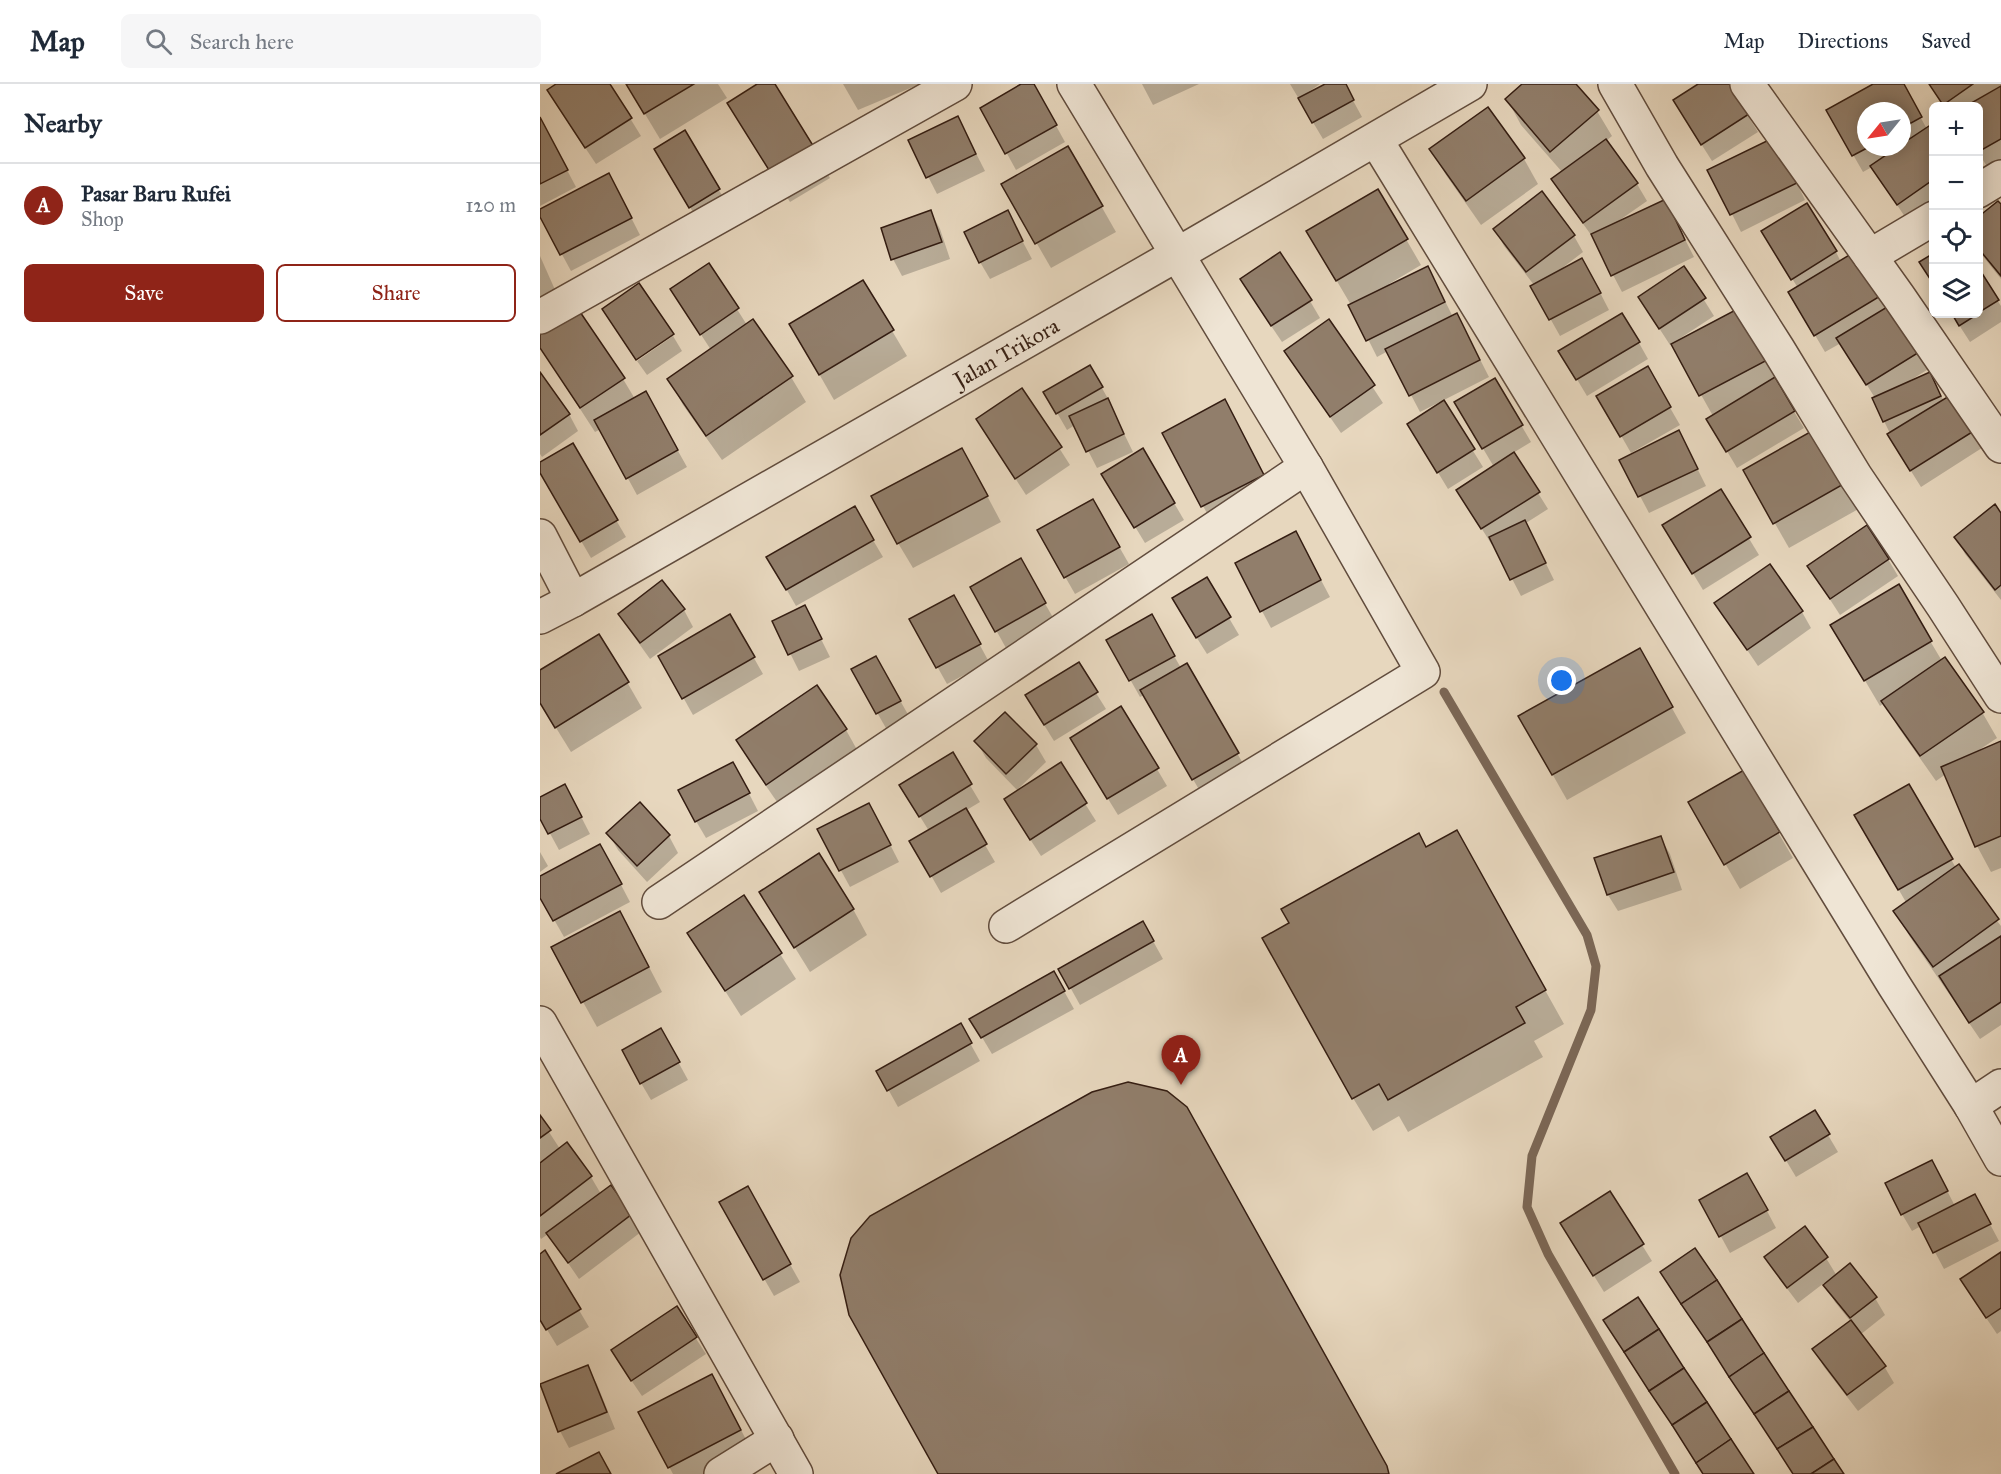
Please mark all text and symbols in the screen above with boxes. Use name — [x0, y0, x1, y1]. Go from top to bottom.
search box — [121, 14, 541, 68]
text: Map — [30, 24, 85, 59]
icon: search — [142, 25, 175, 58]
text: Search here — [190, 28, 294, 55]
text: Map — [1724, 28, 1765, 54]
text: Directions — [1798, 28, 1888, 54]
text: Saved — [1921, 28, 1971, 54]
north arrow — [1857, 102, 1911, 156]
map controls — [1929, 102, 1983, 318]
button: + — [1929, 102, 1983, 156]
text: Nearby — [24, 107, 102, 139]
button: − — [1929, 156, 1983, 210]
text: Pasar Baru Rufei — [81, 180, 231, 207]
text: A — [37, 193, 50, 217]
text: 120 m — [465, 193, 516, 217]
text: Shop — [81, 207, 124, 231]
button: locate — [1929, 210, 1983, 264]
button: Save — [24, 264, 264, 322]
button: Share — [276, 264, 516, 322]
button: layers — [1929, 264, 1983, 318]
street label: Jalan Trikora — [947, 312, 1064, 395]
your location — [1547, 666, 1576, 695]
pin: A — [1162, 1036, 1200, 1085]

